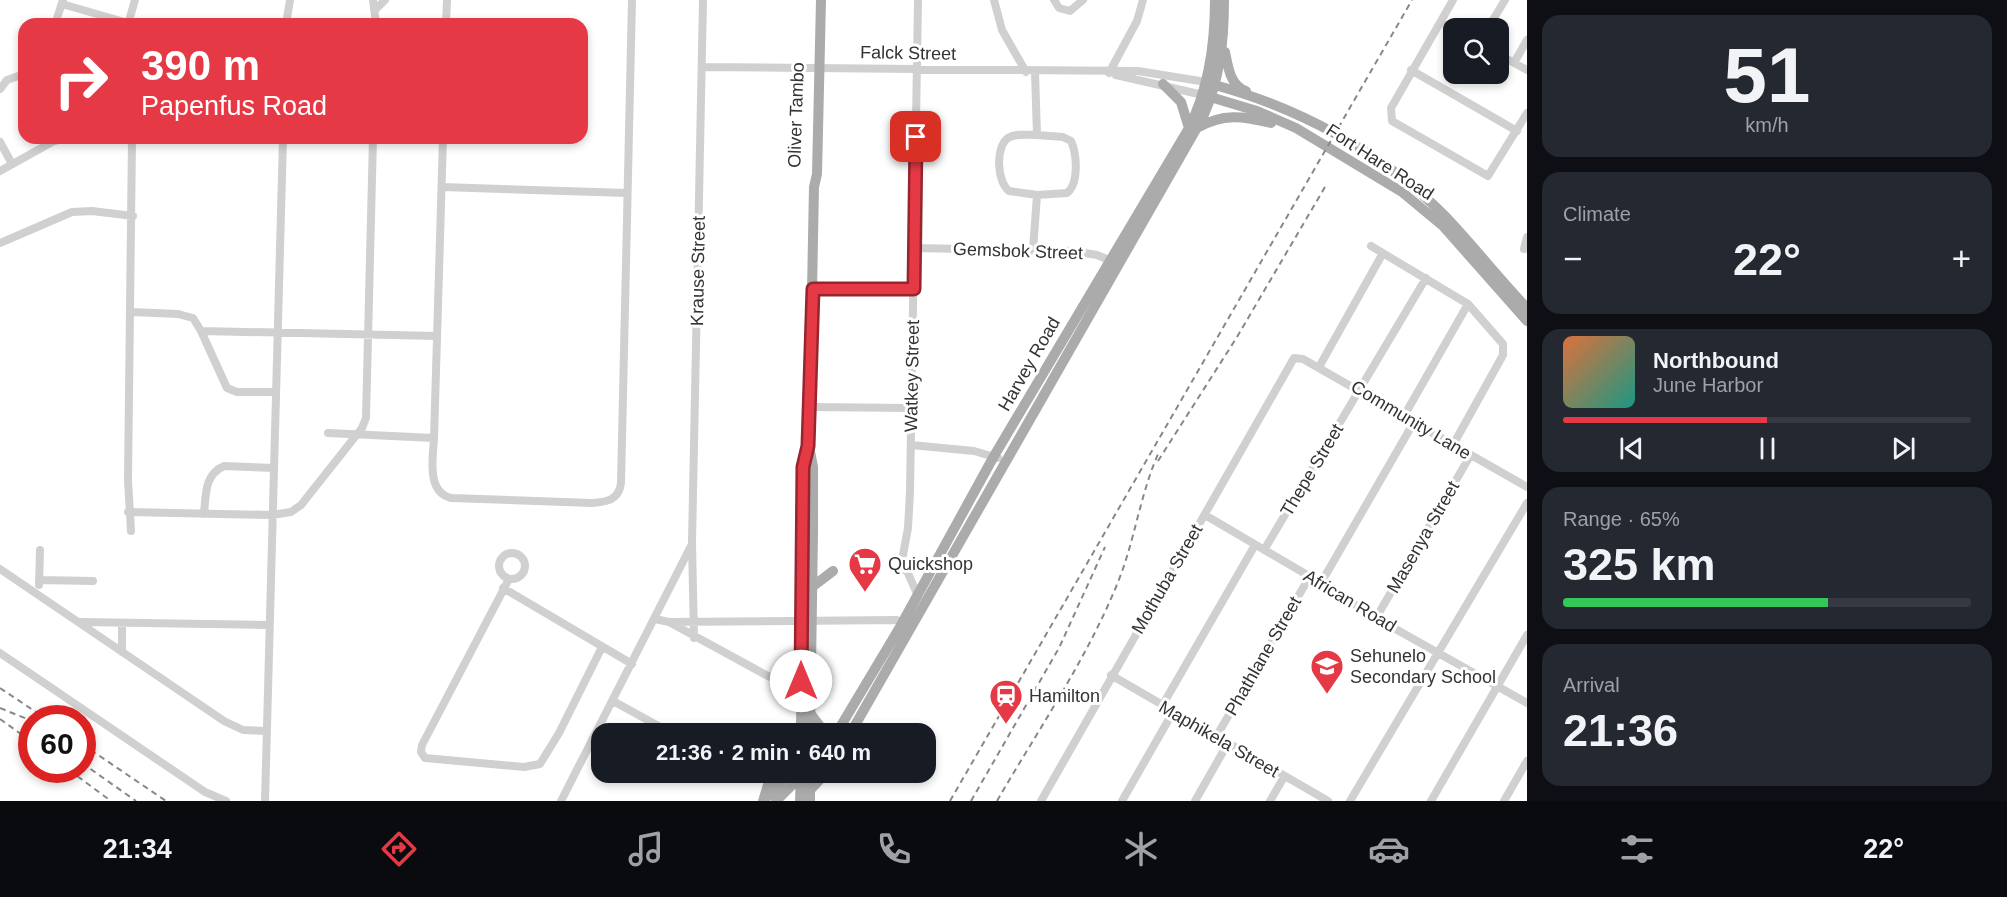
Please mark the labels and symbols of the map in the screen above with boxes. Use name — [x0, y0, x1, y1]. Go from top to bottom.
street label: Falck Street — [860, 42, 956, 64]
street label: Oliver Tambo — [784, 62, 808, 168]
pin — [890, 111, 941, 162]
street label: Fort Hare Road — [1323, 120, 1437, 204]
street label: Krause Street — [687, 216, 709, 326]
street label: Gemsbok Street — [953, 239, 1083, 263]
street label: Harvey Road — [994, 314, 1064, 414]
street label: Watkey Street — [901, 320, 923, 432]
street label: Community Lane — [1348, 376, 1474, 464]
street label: Thepe Street — [1277, 420, 1347, 520]
street label: Masenya Street — [1383, 477, 1463, 597]
street label: Mothuba Street — [1128, 521, 1206, 637]
supermarket icon: Quickshop — [847, 546, 883, 593]
place label: Quickshop — [888, 554, 973, 574]
street label: African Road — [1300, 566, 1400, 636]
street label: Phathlane Street — [1221, 593, 1305, 719]
place label: Sehunelo Secondary School — [1350, 646, 1496, 687]
school or university icon: Sehunelo Secondary School — [1309, 648, 1345, 695]
position arrow — [769, 649, 833, 713]
station icon: Hamilton — [988, 678, 1024, 725]
place label: Hamilton — [1029, 686, 1100, 706]
street label: Maphikela Street — [1156, 697, 1282, 781]
speed limit sign: 60 — [18, 705, 96, 783]

